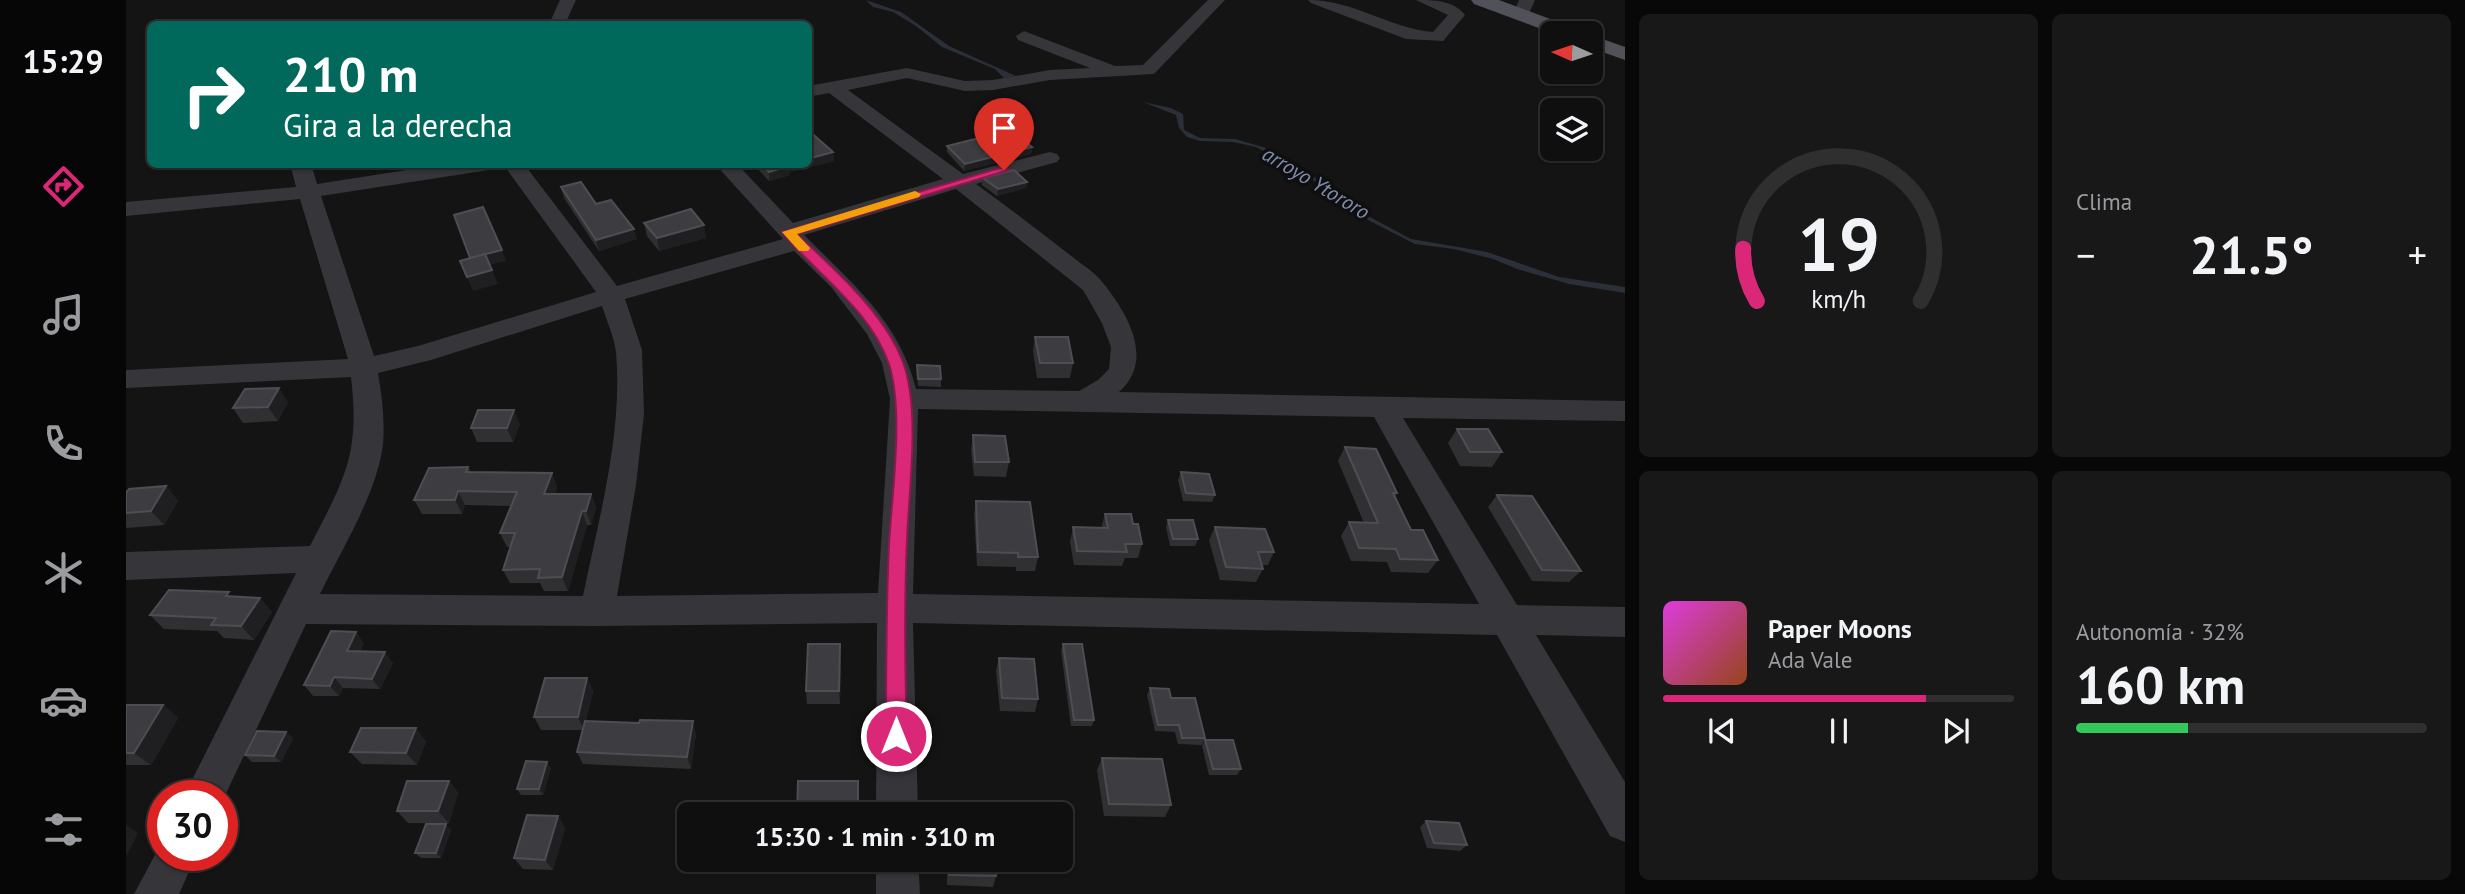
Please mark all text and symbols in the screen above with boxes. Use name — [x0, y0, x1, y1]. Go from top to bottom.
north arrow — [1540, 21, 1603, 84]
map controls — [1540, 21, 1603, 161]
text: 15:29 — [22, 40, 104, 82]
text: 210 m — [283, 42, 418, 106]
icon: right — [168, 49, 259, 140]
pin — [974, 98, 1034, 170]
button: layers — [1540, 98, 1603, 161]
text: Gira a la derecha — [283, 104, 513, 146]
icon: arrive — [985, 109, 1023, 147]
water label: arroyo Ytororo — [1258, 140, 1375, 225]
icon: directions — [39, 162, 88, 211]
text: Clima — [2076, 187, 2132, 216]
text: 19 — [1797, 198, 1880, 292]
text: 21.5° — [2190, 221, 2313, 288]
text: − — [2076, 230, 2095, 279]
text: + — [2408, 230, 2427, 279]
text: km/h — [1811, 283, 1866, 315]
icon: music — [39, 290, 88, 339]
icon: phone — [39, 419, 88, 468]
icon: climate — [39, 548, 88, 597]
text: Paper Moons — [1768, 612, 1912, 645]
text: Autonomía · 32% — [2076, 617, 2244, 646]
text: Ada Vale — [1768, 645, 1852, 674]
text: 160 km — [2076, 651, 2245, 718]
icon: car — [39, 676, 88, 725]
position arrow — [859, 699, 933, 773]
icon: previous — [1703, 712, 1741, 750]
icon: pause — [1820, 712, 1858, 750]
icon: next — [1937, 712, 1975, 750]
speed limit sign: 30 — [147, 780, 238, 871]
icon: filters — [39, 805, 88, 854]
text: 15:30 · 1 min · 310 m — [755, 820, 995, 853]

